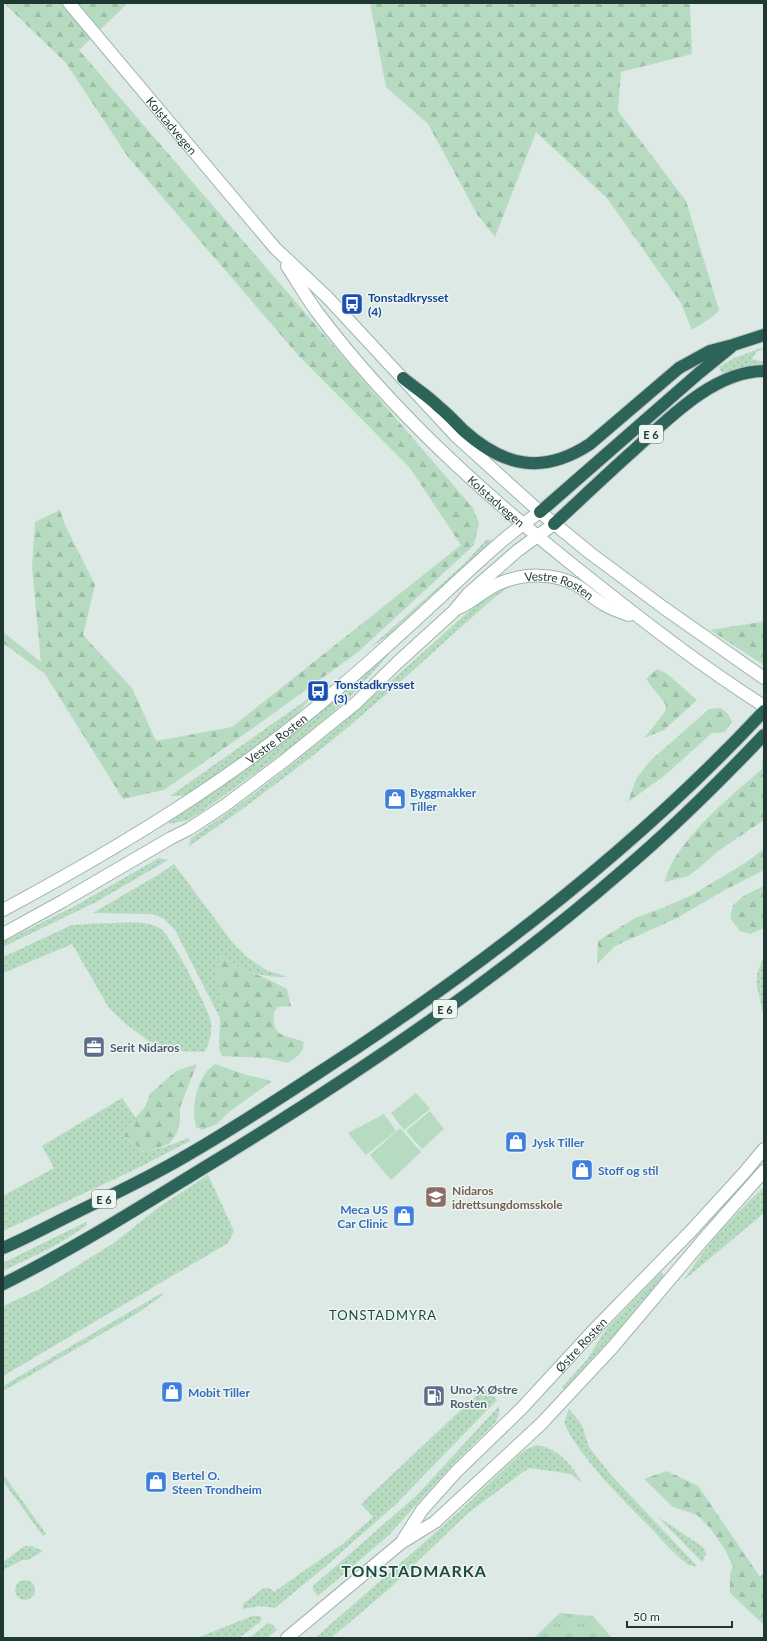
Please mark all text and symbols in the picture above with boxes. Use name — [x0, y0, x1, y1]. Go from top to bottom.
street label: Kolstadvegen — [143, 93, 201, 157]
place label: Tonstadkrysset (4) — [368, 290, 449, 319]
bus stop icon: Tonstadkrysset (4) — [339, 291, 365, 317]
road number: E 6 — [639, 425, 663, 443]
street label: Kolstadvegen — [465, 472, 528, 530]
street label: Vestre Rosten — [524, 568, 597, 603]
place label: Tonstadkrysset (3) — [334, 677, 415, 706]
bus stop icon: Tonstadkrysset (3) — [305, 678, 331, 704]
street label: Vestre Rosten — [243, 710, 310, 767]
place label: Byggmakker Tiller — [410, 785, 477, 814]
shop icon: Byggmakker Tiller — [382, 786, 408, 812]
road number: E 6 — [433, 1000, 457, 1018]
office icon: Serit Nidaros — [81, 1034, 107, 1060]
place label: Serit Nidaros — [110, 1040, 179, 1055]
shop icon: Jysk Tiller — [503, 1129, 529, 1155]
place label: Jysk Tiller — [532, 1135, 585, 1150]
shop icon: Stoff og stil — [569, 1157, 595, 1183]
place label: Stoff og stil — [598, 1163, 658, 1178]
place label: Nidaros idrettsungdomsskole — [452, 1183, 563, 1212]
school or university icon: Nidaros idrettsungdomsskole — [423, 1184, 449, 1210]
road number: E 6 — [92, 1190, 116, 1208]
place label: Meca US Car Clinic — [337, 1202, 388, 1231]
shop icon: Meca US Car Clinic — [391, 1203, 417, 1229]
district label: TONSTADMYRA — [329, 1307, 437, 1323]
street label: Østre Rosten — [552, 1314, 610, 1375]
shop icon: Mobit Tiller — [159, 1379, 185, 1405]
place label: Uno-X Østre Rosten — [450, 1382, 518, 1411]
fuel station icon: Uno-X Østre Rosten — [421, 1383, 447, 1409]
place label: Mobit Tiller — [188, 1385, 250, 1400]
place label: Bertel O. Steen Trondheim — [172, 1468, 262, 1497]
shop icon: Bertel O. Steen Trondheim — [143, 1469, 169, 1495]
district label: TONSTADMARKA — [341, 1561, 487, 1580]
scale bar — [627, 1603, 732, 1629]
text: 50 m — [633, 1609, 660, 1624]

